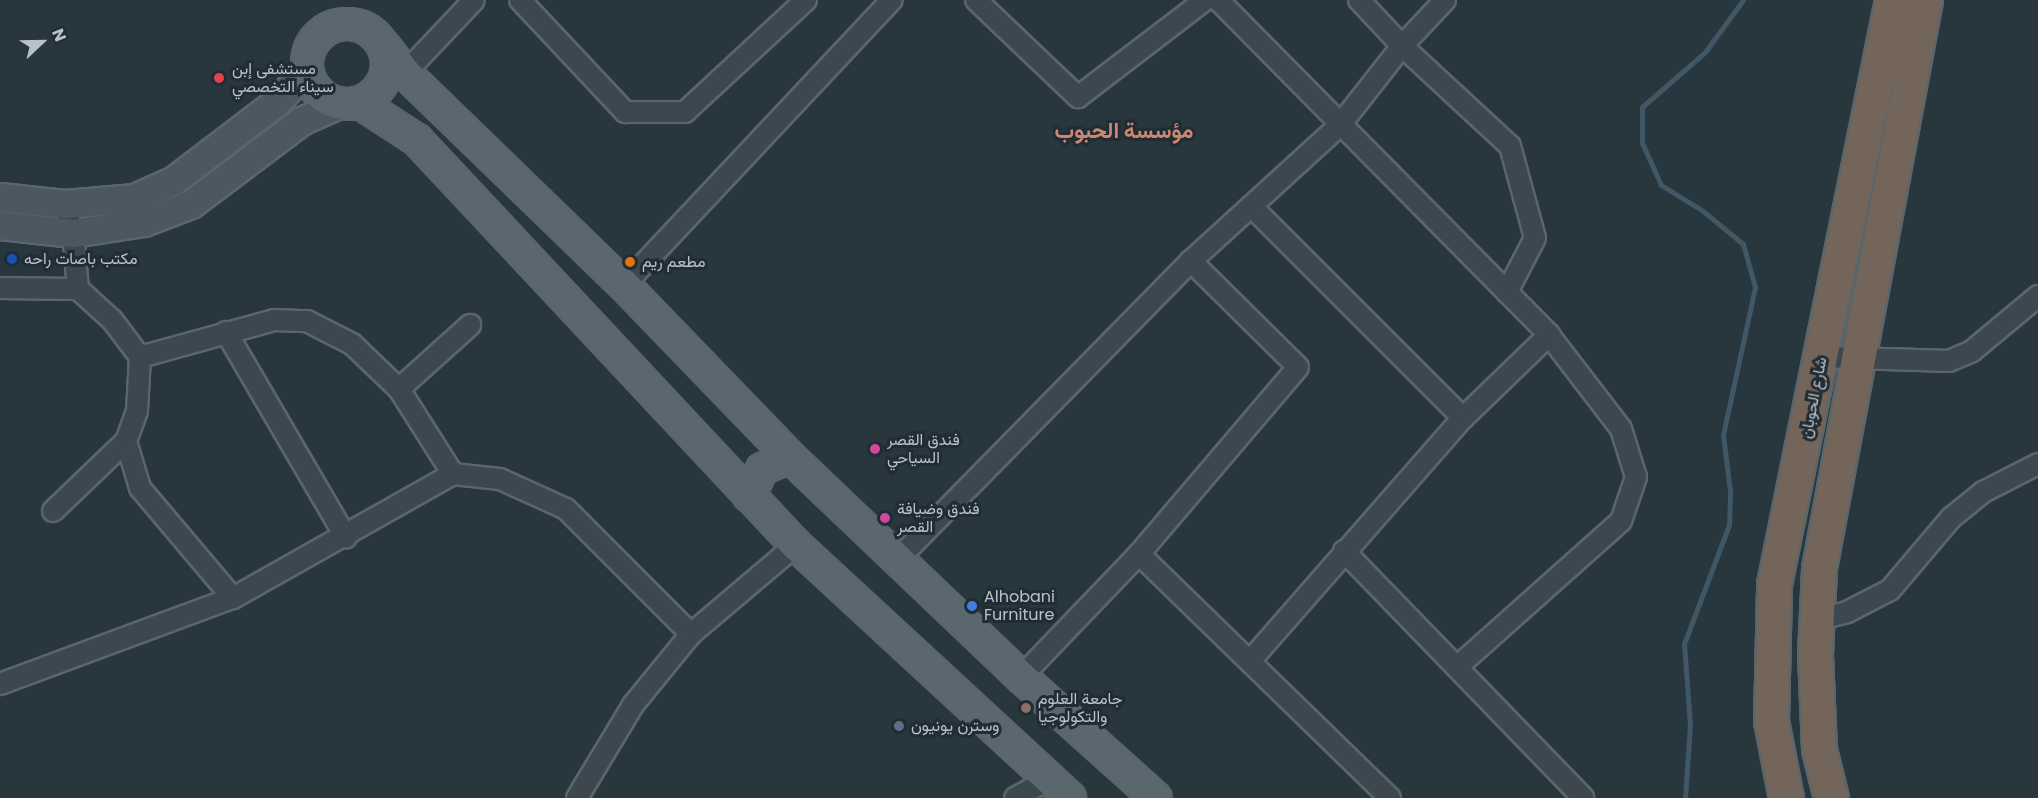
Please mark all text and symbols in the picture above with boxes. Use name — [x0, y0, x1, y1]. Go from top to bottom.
north arrow — [12, 12, 72, 72]
text: N — [46, 25, 72, 45]
place label: مستشفى إبن سيناء التخصصي — [232, 59, 334, 97]
marker: مستشفى إبن سيناء التخصصي — [210, 69, 228, 87]
district label: مؤسسة الحبوب — [1055, 118, 1193, 144]
place label: مكتب باصات راحه — [24, 249, 137, 269]
marker: مكتب باصات راحه — [5, 252, 19, 266]
place label: مطعم ريم — [642, 252, 705, 272]
marker: مطعم ريم — [623, 255, 637, 269]
street label: شارع الحوبان — [1797, 356, 1831, 440]
place label: فندق القصر السياحي — [887, 430, 960, 468]
marker: فندق القصر السياحي — [868, 442, 882, 456]
place label: فندق وضيافة القصر — [897, 499, 980, 537]
marker: فندق وضيافة القصر — [878, 511, 892, 525]
place label: Alhobani Furniture — [984, 587, 1055, 625]
marker: Alhobani Furniture — [965, 599, 979, 613]
place label: جامعة العلوم والتكولوجيا — [1038, 689, 1122, 727]
marker: جامعة العلوم والتكولوجيا — [1019, 701, 1033, 715]
place label: وسترن يونيون — [911, 716, 999, 736]
marker: وسترن يونيون — [892, 719, 906, 733]

